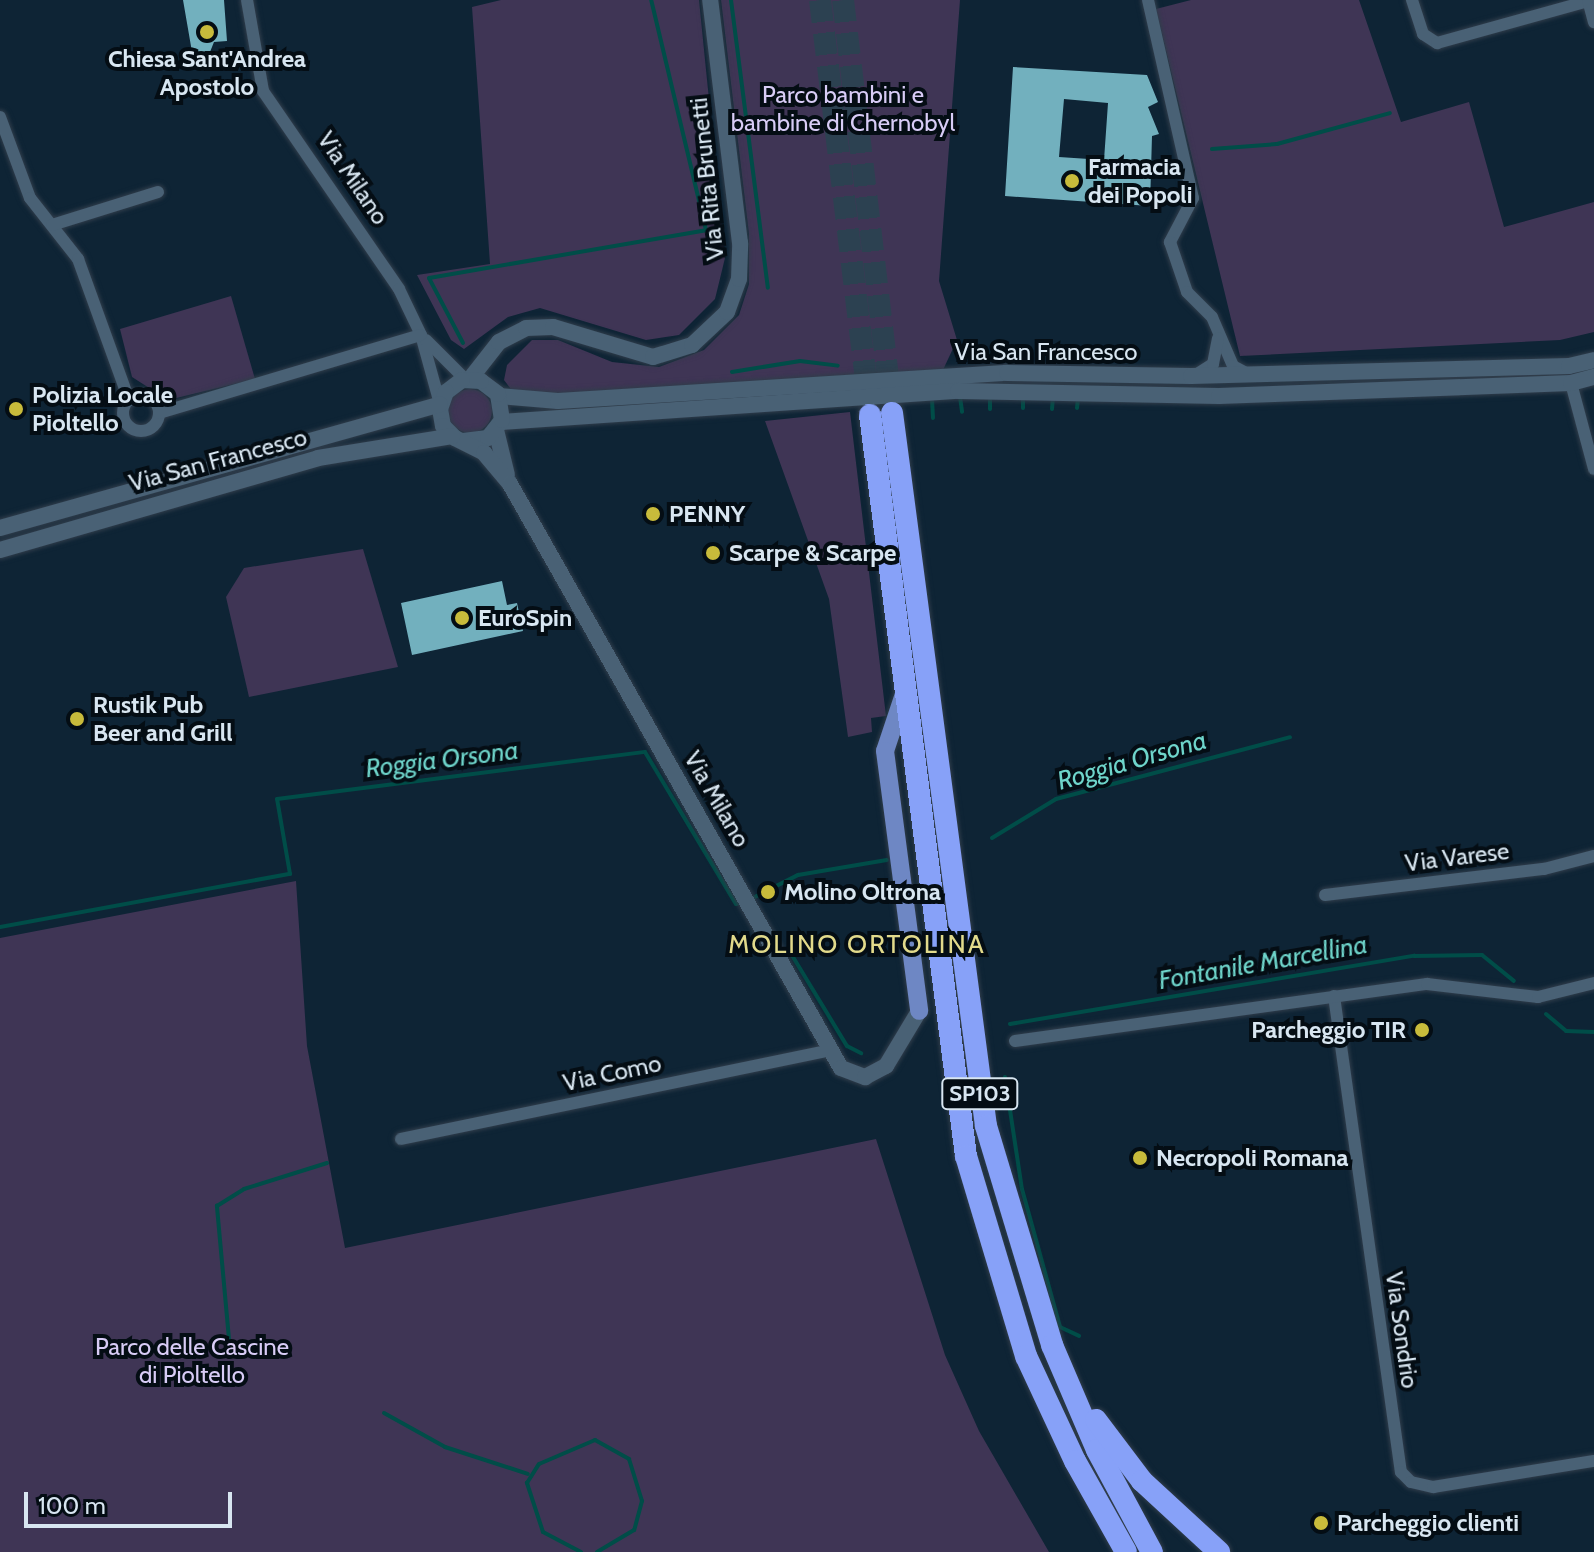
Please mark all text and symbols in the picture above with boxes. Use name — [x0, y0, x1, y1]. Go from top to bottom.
marker: Chiesa Sant'Andrea Apostolo — [198, 23, 216, 41]
place label: Chiesa Sant'Andrea Apostolo — [108, 45, 306, 101]
park label: Parco bambini e bambine di Chernobyl — [731, 81, 955, 137]
street label: Via Rita Brunetti — [684, 96, 730, 262]
street label: Via Milano — [311, 126, 395, 230]
place label: Farmacia dei Popoli — [1088, 153, 1192, 209]
marker: Farmacia dei Popoli — [1063, 172, 1081, 190]
street label: Via San Francesco — [955, 338, 1137, 366]
place label: Polizia Locale Pioltello — [32, 381, 173, 437]
marker: Polizia Locale Pioltello — [7, 400, 25, 418]
street label: Via San Francesco — [126, 422, 310, 498]
place label: PENNY — [669, 500, 745, 528]
marker: PENNY — [644, 505, 662, 523]
place label: Scarpe & Scarpe — [729, 539, 896, 567]
marker: Scarpe & Scarpe — [704, 544, 722, 562]
place label: EuroSpin — [478, 604, 572, 632]
marker: EuroSpin — [453, 609, 471, 627]
place label: Rustik Pub Beer and Grill — [93, 691, 232, 747]
marker: Rustik Pub Beer and Grill — [68, 710, 86, 728]
water label: Roggia Orsona — [1054, 725, 1210, 797]
water label: Roggia Orsona — [364, 735, 520, 785]
street label: Via Milano — [678, 746, 756, 852]
street label: Via Varese — [1403, 836, 1511, 878]
place label: Molino Oltrona — [784, 878, 941, 906]
marker: Molino Oltrona — [759, 883, 777, 901]
district label: MOLINO ORTOLINA — [728, 929, 986, 961]
water label: Fontanile Marcellina — [1156, 929, 1370, 997]
place label: Parcheggio TIR — [1251, 1016, 1406, 1044]
marker: Parcheggio TIR — [1413, 1021, 1431, 1039]
street label: Via Como — [560, 1049, 664, 1097]
road number: SP103 — [940, 1076, 1020, 1112]
place label: Necropoli Romana — [1156, 1144, 1348, 1172]
marker: Necropoli Romana — [1131, 1149, 1149, 1167]
street label: Via Sondrio — [1380, 1270, 1424, 1390]
park label: Parco delle Cascine di Pioltello — [95, 1333, 289, 1389]
scale bar — [28, 1476, 236, 1526]
text: 100 m — [38, 1491, 106, 1520]
place label: Parcheggio clienti — [1337, 1509, 1519, 1537]
marker: Parcheggio clienti — [1312, 1514, 1330, 1532]

